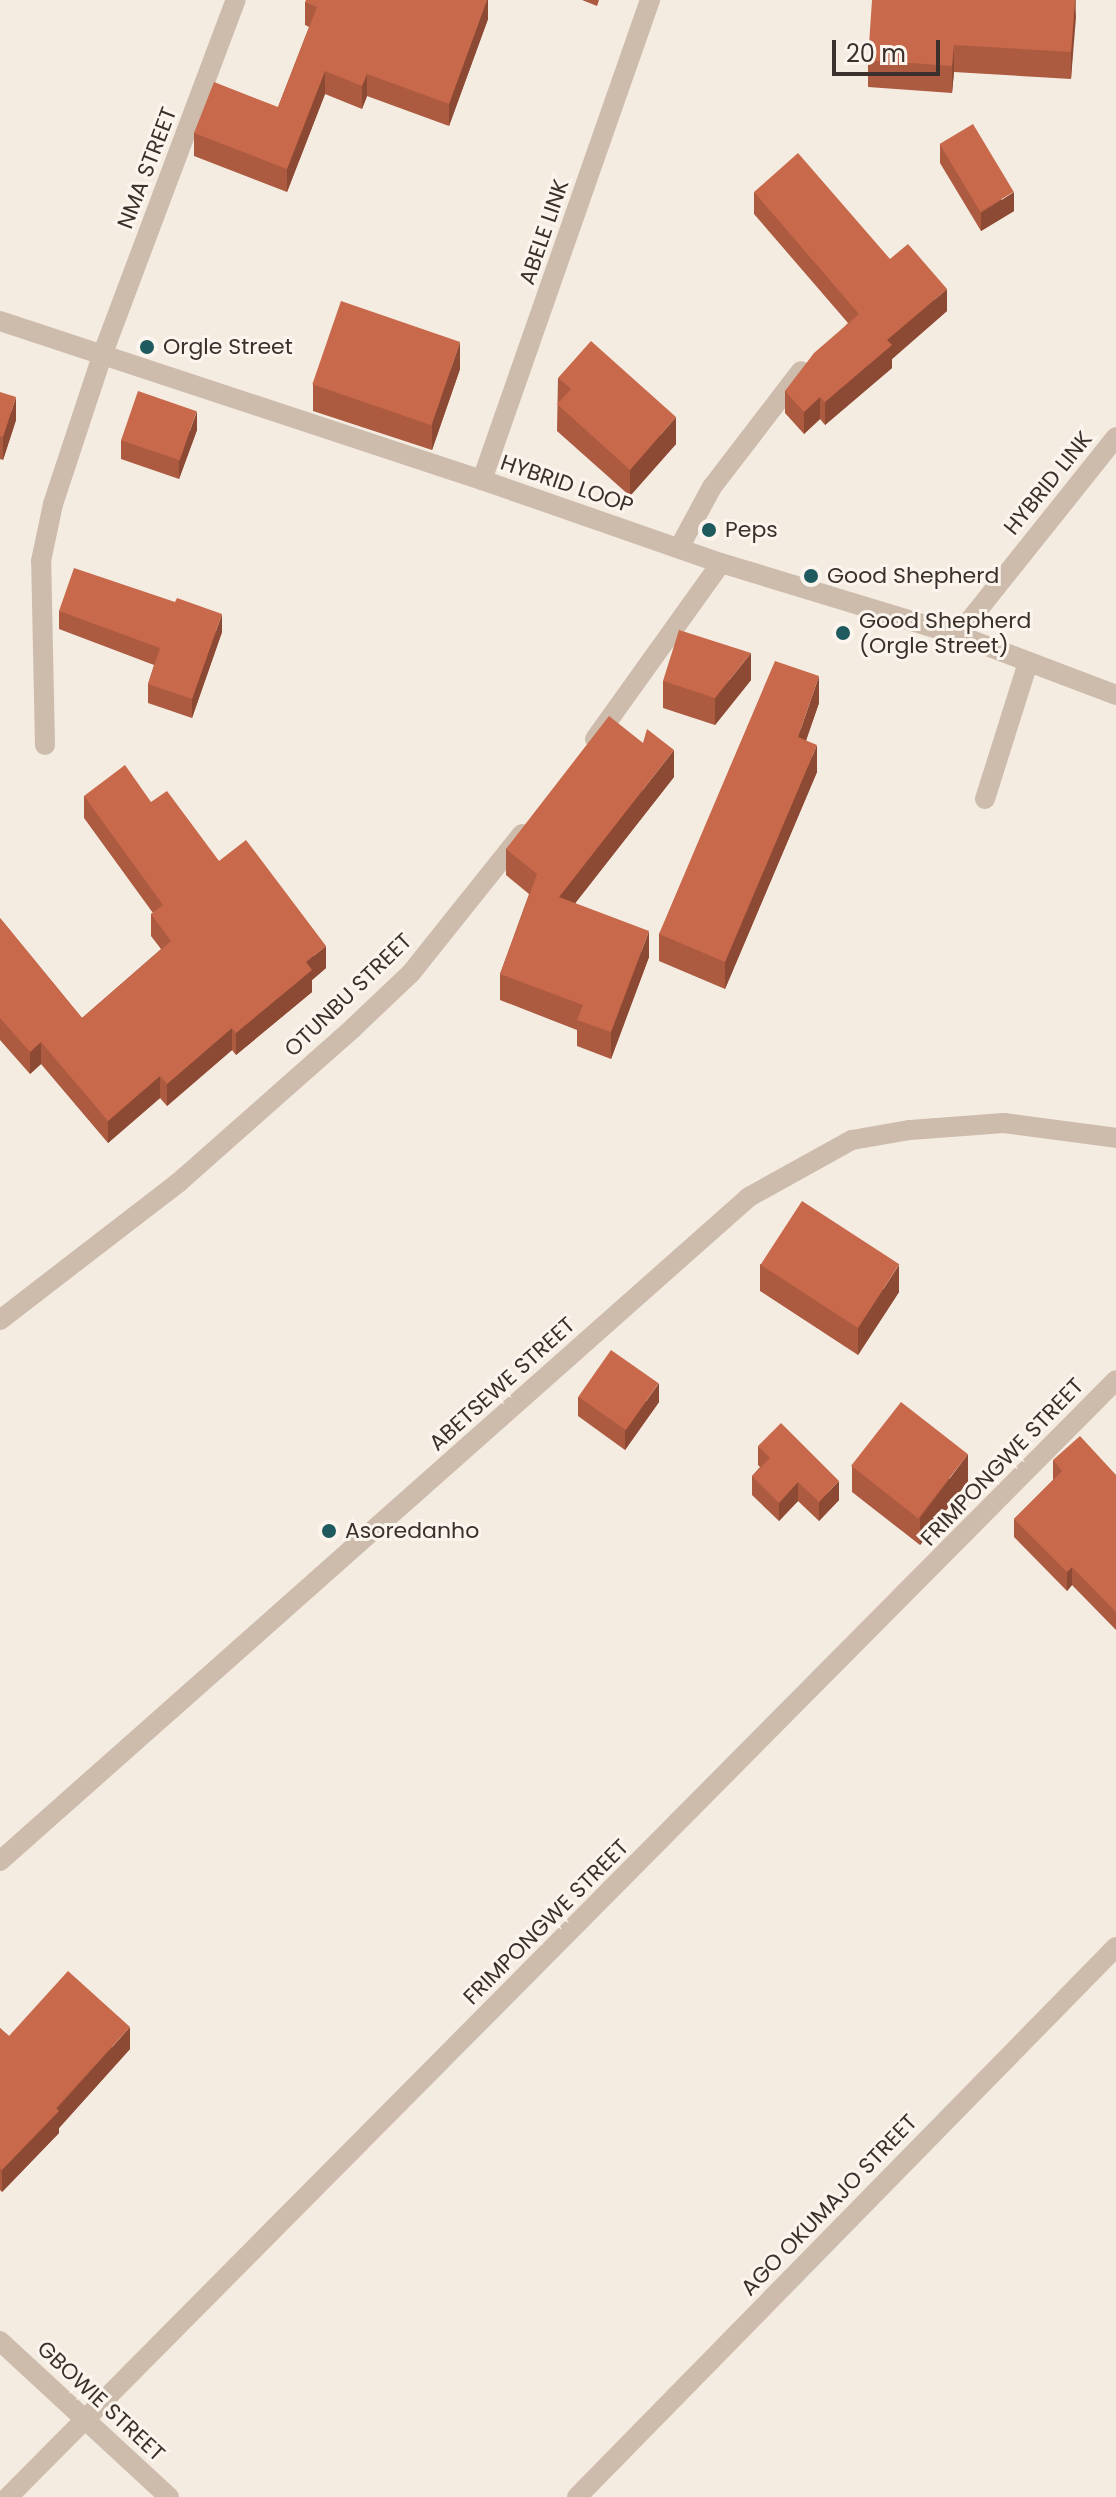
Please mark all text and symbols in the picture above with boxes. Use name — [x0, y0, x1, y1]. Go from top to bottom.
scale bar — [836, 24, 944, 74]
text: 20 m — [846, 37, 906, 70]
street label: NMA STREET — [112, 104, 182, 232]
street label: ABELE LINK — [514, 176, 574, 288]
place label: Orgle Street — [163, 334, 293, 360]
marker: Orgle Street — [138, 338, 156, 356]
street label: HYBRID LINK — [998, 426, 1098, 540]
street label: HYBRID LOOP — [497, 449, 637, 519]
place label: Peps — [725, 517, 778, 543]
marker: Peps — [700, 521, 718, 539]
place label: Good Shepherd — [827, 563, 999, 589]
marker: Good Shepherd — [802, 567, 820, 585]
place label: Good Shepherd (Orgle Street) — [859, 607, 1031, 658]
marker: Good Shepherd (Orgle Street) — [834, 624, 852, 642]
street label: OTUNBU STREET — [279, 928, 417, 1062]
street label: ABETSEWE STREET — [424, 1312, 580, 1456]
street label: FRIMPONGWE STREET — [915, 1373, 1089, 1551]
place label: Asoredanho — [345, 1518, 479, 1544]
marker: Asoredanho — [320, 1522, 338, 1540]
street label: FRIMPONGWE STREET — [458, 1834, 634, 2010]
street label: AGO OKUMAJO STREET — [736, 2109, 922, 2301]
street label: GBOWIE STREET — [32, 2335, 170, 2467]

